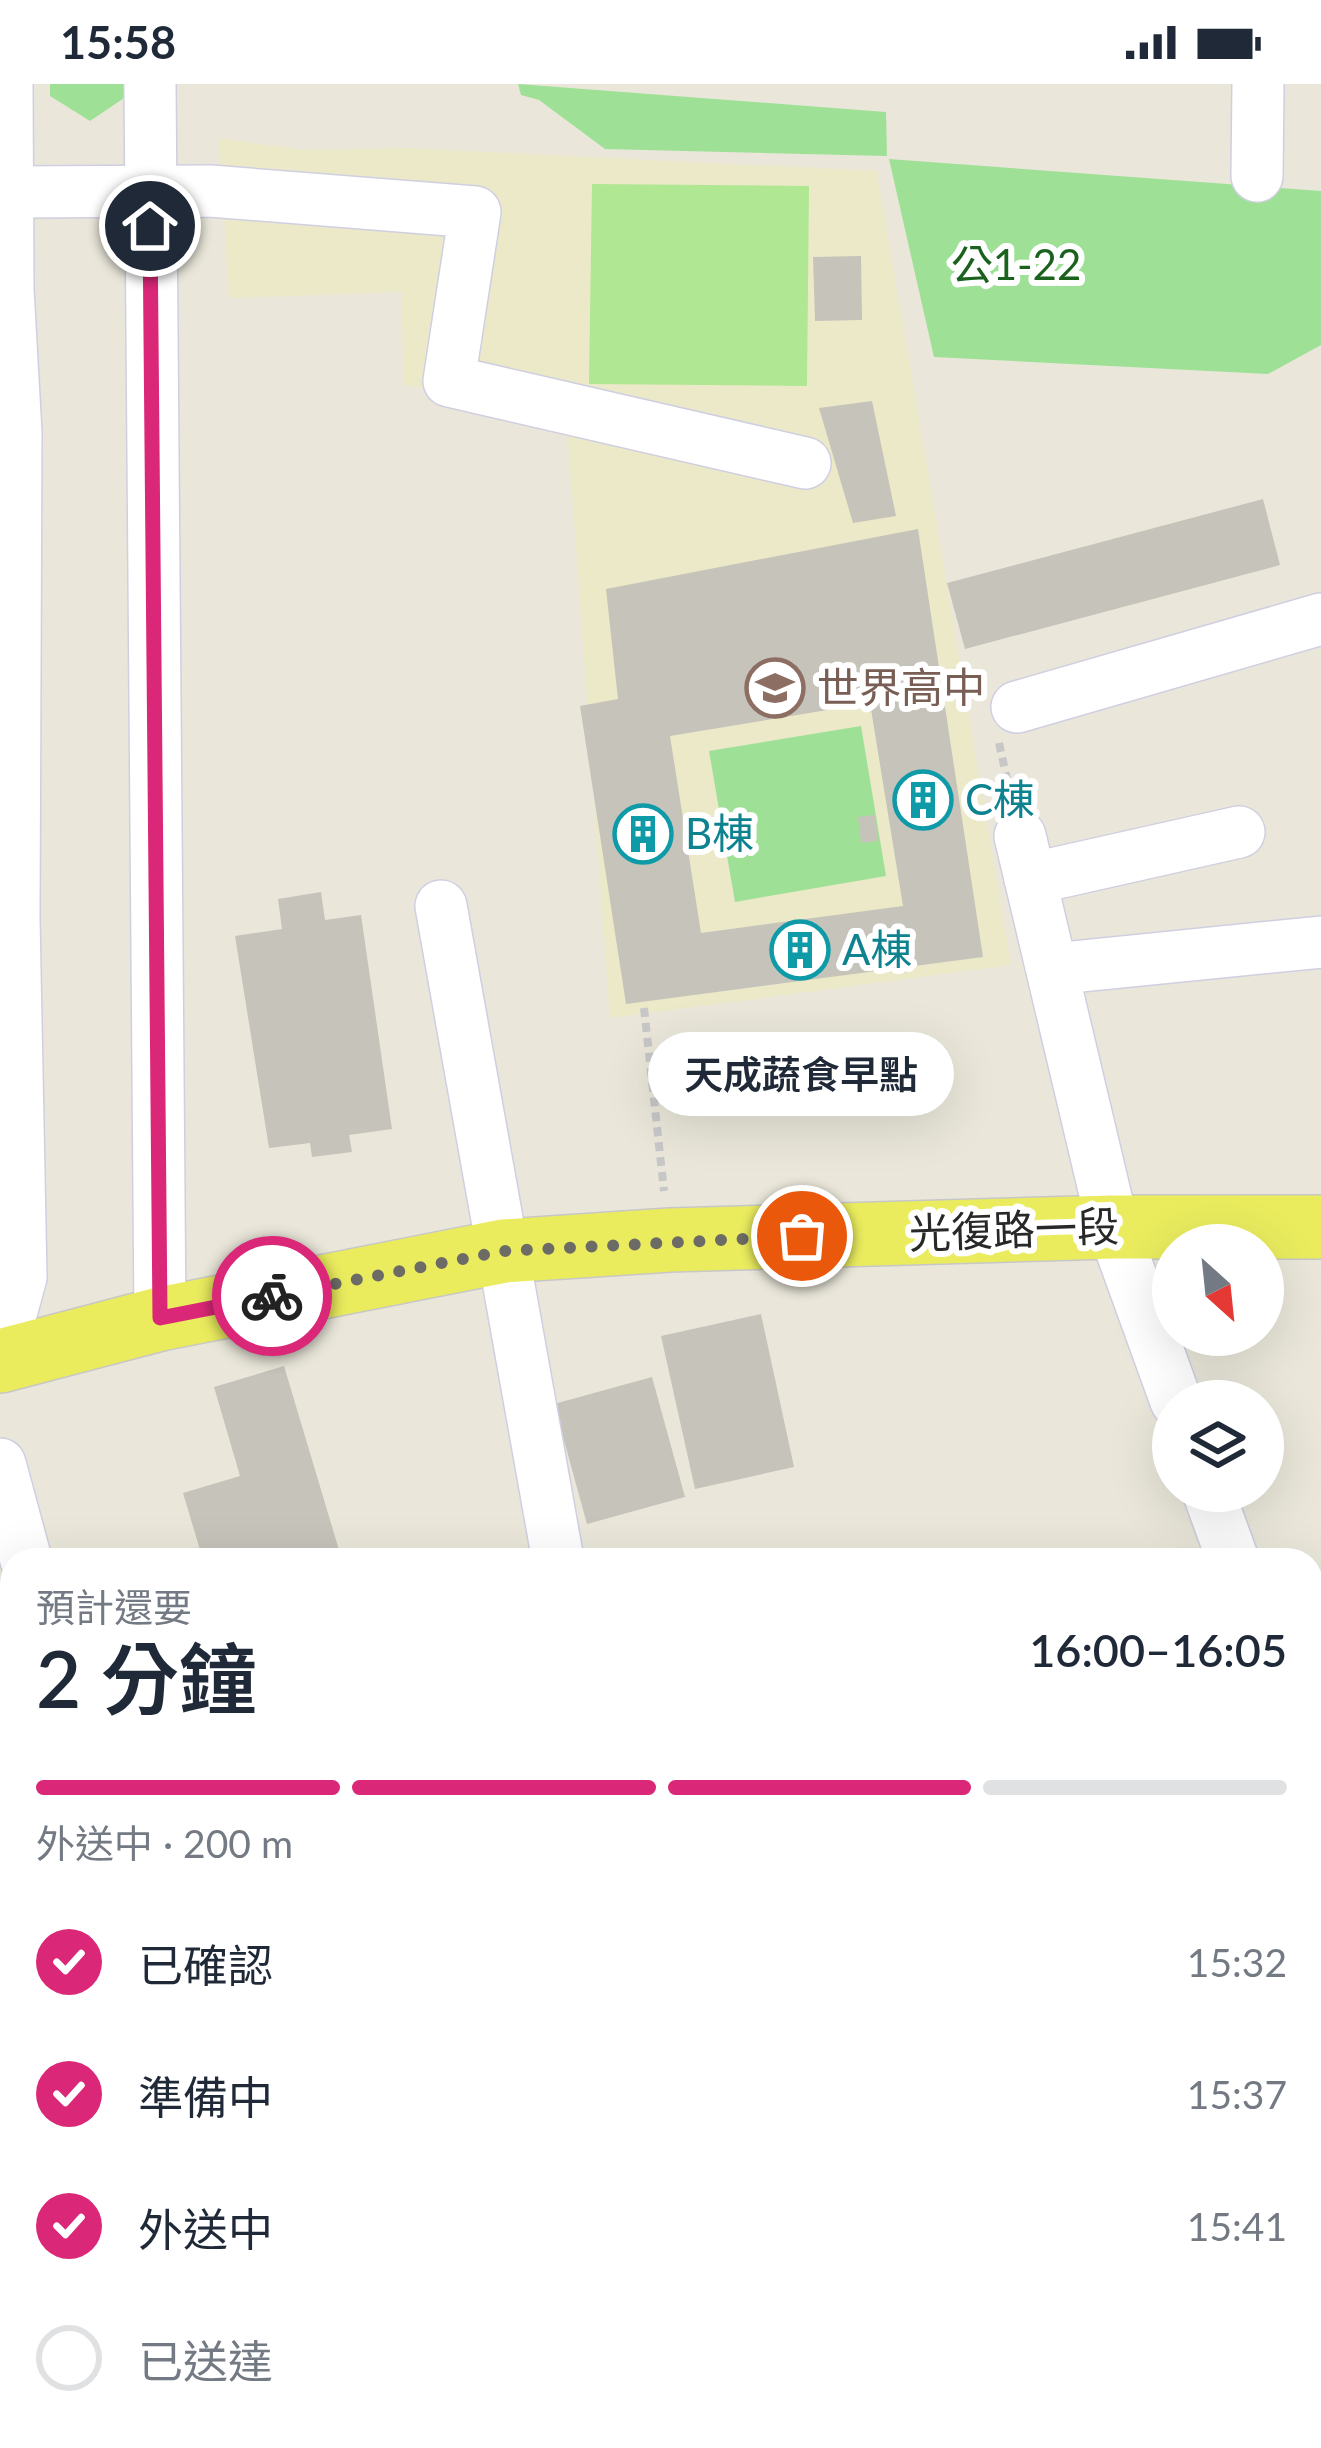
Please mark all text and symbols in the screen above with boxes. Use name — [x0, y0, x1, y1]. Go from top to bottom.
text: 15:58 — [60, 15, 176, 69]
pin — [99, 175, 201, 277]
icon: home — [117, 193, 183, 259]
park label: 公1-22 — [951, 239, 1081, 289]
school or university icon: 世界高中 — [744, 657, 806, 719]
place label: 世界高中 — [817, 662, 985, 712]
building icon: C棟 — [892, 769, 954, 831]
place label: C棟 — [965, 774, 1035, 824]
building icon: B棟 — [612, 803, 674, 865]
place label: B棟 — [685, 808, 754, 858]
building icon: A棟 — [769, 919, 831, 981]
place label: A棟 — [842, 924, 912, 974]
callout: 天成蔬食早點 — [649, 1032, 955, 1116]
text: 天成蔬食早點 — [684, 1051, 918, 1097]
pin — [751, 1185, 853, 1287]
street label: 光復路一段 — [908, 1200, 1120, 1258]
icon: bag — [769, 1203, 835, 1269]
north arrow — [1152, 1224, 1284, 1356]
map controls — [1152, 1224, 1284, 1512]
courier — [212, 1236, 332, 1356]
icon: bike — [239, 1263, 305, 1329]
button: layers — [1152, 1380, 1284, 1512]
text: 預計還要 — [36, 1584, 192, 1630]
text: 16:00–16:05 — [1029, 1623, 1287, 1677]
text: 2 分鐘 — [36, 1631, 257, 1725]
text: 外送中 · 200 m — [36, 1820, 293, 1866]
icon: check — [36, 1929, 102, 1995]
text: 已確認 — [138, 1938, 273, 1992]
text: 15:32 — [1187, 1939, 1287, 1985]
icon: check — [36, 2061, 102, 2127]
text: 準備中 — [138, 2070, 273, 2124]
text: 15:37 — [1187, 2071, 1287, 2117]
icon: check — [36, 2193, 102, 2259]
text: 外送中 — [138, 2202, 273, 2256]
text: 15:41 — [1187, 2203, 1287, 2249]
text: 已送達 — [138, 2334, 273, 2388]

